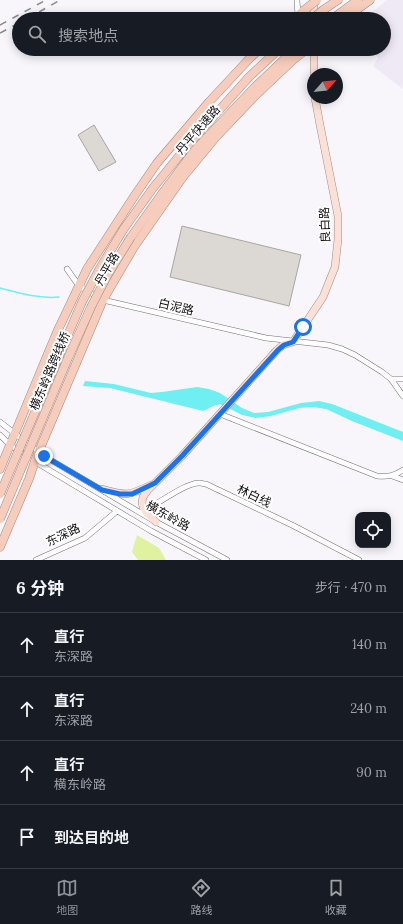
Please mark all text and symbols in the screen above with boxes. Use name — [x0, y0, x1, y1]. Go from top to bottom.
search box — [12, 12, 391, 56]
icon: search — [26, 23, 48, 45]
text: 搜索地点 — [58, 26, 118, 45]
north arrow — [307, 68, 343, 104]
street label: 丹平快速路 — [172, 102, 223, 157]
street label: 良白路 — [316, 207, 333, 243]
street label: 丹平路 — [91, 249, 122, 288]
street label: 白泥路 — [157, 295, 195, 318]
route start — [294, 318, 312, 336]
street label: 横东岭路跨线桥 — [26, 329, 73, 412]
route end — [35, 447, 53, 465]
street label: 林白线 — [235, 481, 274, 510]
street label: 横东岭路 — [144, 497, 193, 534]
map controls — [355, 512, 391, 548]
button: locate — [355, 512, 391, 548]
street label: 东深路 — [43, 520, 82, 549]
text: 6 分钟 — [16, 577, 64, 599]
text: 步行 · 470 m — [315, 579, 387, 596]
text: 直行 — [54, 627, 84, 646]
icon: ahead — [16, 634, 38, 656]
text: 140 m — [352, 636, 387, 653]
text: 东深路 — [54, 648, 93, 665]
text: 直行 — [54, 691, 84, 710]
icon: ahead — [16, 698, 38, 720]
text: 240 m — [350, 700, 387, 717]
text: 东深路 — [54, 712, 93, 729]
text: 直行 — [54, 755, 84, 774]
icon: ahead — [16, 762, 38, 784]
text: 90 m — [356, 764, 387, 781]
text: 横东岭路 — [54, 776, 106, 793]
icon: arrive — [16, 826, 38, 848]
text: 到达目的地 — [54, 828, 129, 847]
tab: 地图 — [56, 877, 78, 917]
tab: 路线 — [190, 877, 212, 917]
tab: 收藏 — [325, 877, 347, 917]

